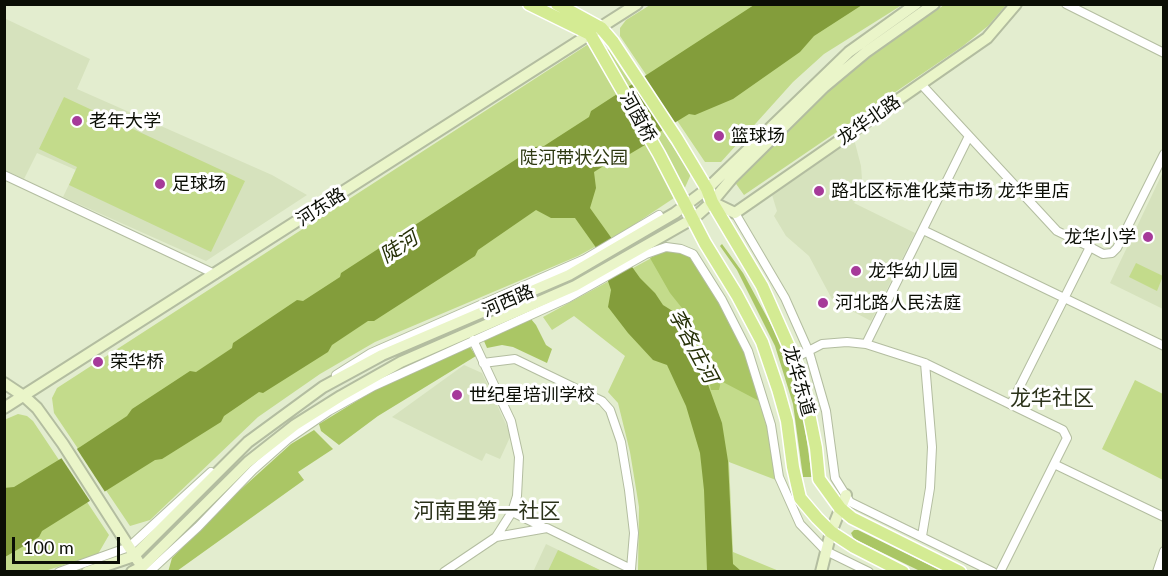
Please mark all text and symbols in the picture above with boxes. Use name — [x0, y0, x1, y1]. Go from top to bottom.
street label: 河茵桥 — [615, 88, 661, 146]
street label: 龙华北路 — [833, 91, 905, 149]
place label: 老年大学 — [89, 110, 161, 132]
marker: 老年大学 — [70, 114, 84, 128]
place label: 篮球场 — [731, 125, 785, 147]
marker: 篮球场 — [712, 129, 726, 143]
park label: 陡河带状公园 — [520, 147, 628, 169]
place label: 足球场 — [172, 173, 226, 195]
marker: 足球场 — [153, 177, 167, 191]
place label: 路北区标准化菜市场 龙华里店 — [831, 180, 1070, 202]
street label: 河东路 — [292, 183, 350, 231]
marker: 路北区标准化菜市场 龙华里店 — [812, 184, 826, 198]
water label: 陡河 — [376, 226, 422, 268]
place label: 龙华小学 — [1064, 226, 1136, 248]
marker: 龙华小学 — [1141, 230, 1155, 244]
place label: 龙华幼儿园 — [868, 260, 958, 282]
marker: 龙华幼儿园 — [849, 264, 863, 278]
street label: 河西路 — [479, 281, 537, 321]
place label: 河北路人民法庭 — [835, 292, 961, 314]
marker: 河北路人民法庭 — [816, 296, 830, 310]
water label: 李各庄河 — [664, 305, 722, 387]
street label: 龙华东道 — [779, 343, 819, 419]
place label: 荣华桥 — [110, 351, 164, 373]
marker: 荣华桥 — [91, 355, 105, 369]
place label: 世纪星培训学校 — [469, 384, 595, 406]
district label: 龙华社区 — [1010, 385, 1094, 411]
marker: 世纪星培训学校 — [450, 388, 464, 402]
district label: 河南里第一社区 — [414, 498, 560, 524]
scale bar — [15, 525, 123, 563]
text: 100 m — [23, 536, 74, 558]

